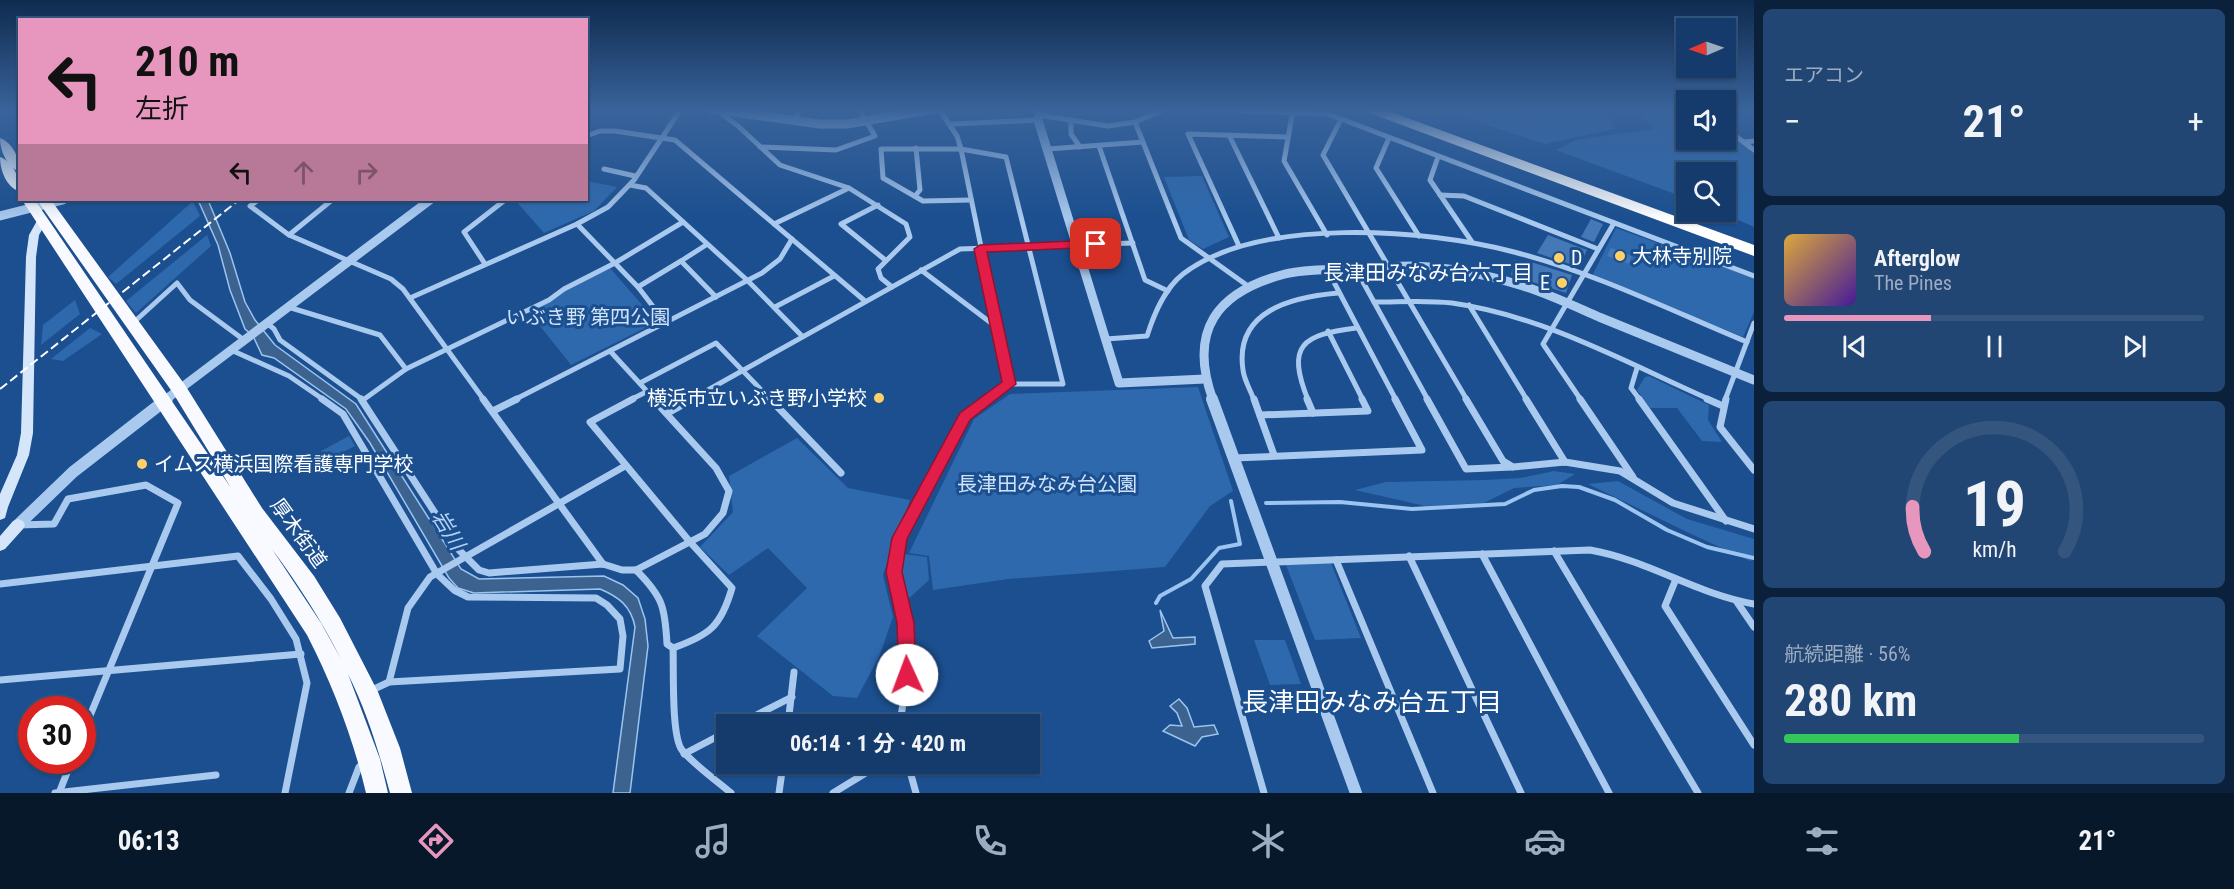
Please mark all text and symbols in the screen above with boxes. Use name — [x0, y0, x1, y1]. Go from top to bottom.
north arrow — [1676, 18, 1736, 78]
map controls — [1676, 18, 1736, 222]
text: 210 m — [135, 37, 240, 86]
icon: left — [36, 42, 114, 120]
text: エアコン — [1784, 63, 1864, 87]
button: sound — [1676, 90, 1736, 150]
text: 左折 — [135, 93, 189, 125]
text: 21° — [1963, 95, 2026, 148]
text: − — [1784, 102, 1801, 141]
text: + — [2188, 102, 2204, 141]
icon: left — [224, 156, 257, 189]
icon: ahead — [287, 156, 320, 189]
icon: right — [350, 156, 383, 189]
button: search — [1676, 162, 1736, 222]
pin — [1070, 218, 1121, 269]
icon: arrive — [1079, 227, 1112, 260]
place label: 大林寺別院 — [1632, 244, 1732, 268]
place label: D — [1571, 246, 1582, 270]
text: Afterglow — [1874, 246, 1960, 271]
marker: 大林寺別院 — [1613, 249, 1627, 263]
marker: D — [1552, 251, 1566, 265]
district label: 長津田みなみ台六丁目 — [1323, 261, 1533, 285]
place label: E — [1540, 271, 1550, 295]
text: The Pines — [1874, 271, 1952, 295]
marker: E — [1555, 276, 1569, 290]
park label: いぶき野 第四公園 — [506, 305, 670, 329]
icon: previous — [1838, 330, 1871, 363]
icon: pause — [1978, 330, 2011, 363]
icon: next — [2118, 330, 2151, 363]
place label: 横浜市立いぶき野小学校 — [647, 386, 867, 410]
marker: 横浜市立いぶき野小学校 — [872, 391, 886, 405]
place label: イムス横浜国際看護専門学校 — [154, 452, 414, 476]
marker: イムス横浜国際看護専門学校 — [135, 457, 149, 471]
text: 19 — [1962, 468, 2026, 541]
park label: 長津田みなみ台公園 — [957, 472, 1137, 496]
street label: 厚木街道 — [266, 494, 332, 572]
water label: 岩川 — [427, 506, 470, 556]
text: km/h — [1972, 537, 2016, 562]
text: 航続距離 · 56% — [1784, 642, 1910, 666]
position arrow — [875, 643, 939, 707]
text: 280 km — [1784, 674, 1917, 727]
district label: 長津田みなみ台五丁目 — [1242, 687, 1502, 717]
speed limit sign: 30 — [18, 696, 96, 774]
text: 06:14 · 1 分 · 420 m — [790, 731, 966, 756]
icon: directions — [415, 820, 457, 862]
icon: music — [692, 820, 734, 862]
icon: phone — [969, 820, 1011, 862]
icon: climate — [1247, 820, 1289, 862]
icon: car — [1524, 820, 1566, 862]
icon: filters — [1801, 820, 1843, 862]
text: 06:13 — [118, 825, 180, 857]
text: 21° — [2078, 825, 2116, 857]

